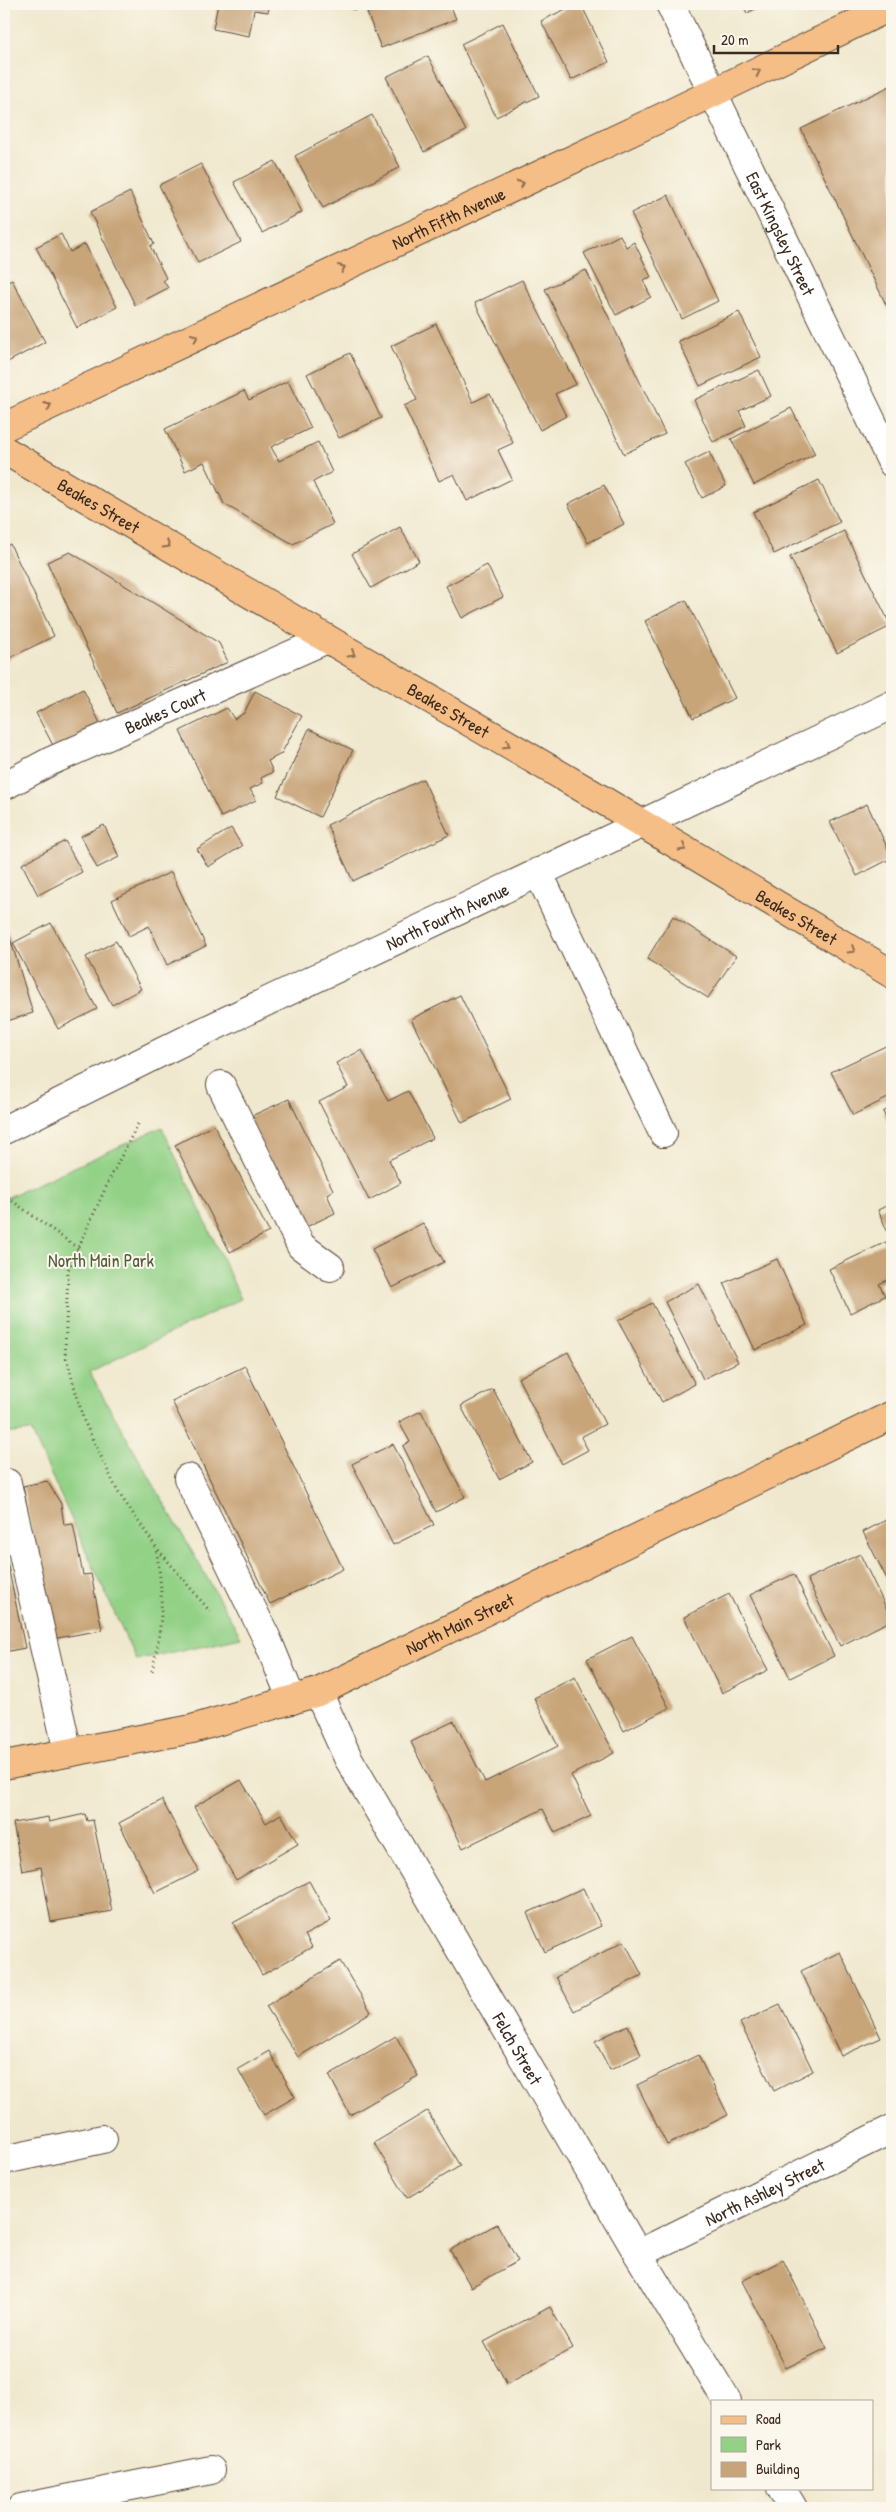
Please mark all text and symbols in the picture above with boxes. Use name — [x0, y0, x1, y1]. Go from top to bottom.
scale bar — [714, 22, 837, 54]
text: 20 m — [721, 29, 748, 50]
one-way arrow — [752, 68, 761, 78]
street label: East Kingsley Street — [740, 168, 822, 300]
one-way arrow — [516, 180, 525, 190]
street label: North Fifth Avenue — [388, 181, 509, 255]
one-way arrow — [337, 264, 346, 274]
one-way arrow — [190, 333, 199, 343]
one-way arrow — [43, 402, 52, 412]
street label: Beakes Street — [53, 472, 145, 540]
one-way arrow — [161, 538, 170, 548]
one-way arrow — [347, 647, 356, 657]
street label: Beakes Street — [403, 676, 495, 744]
street label: Beakes Court — [120, 681, 210, 739]
one-way arrow — [502, 738, 511, 748]
one-way arrow — [677, 841, 686, 851]
street label: North Fourth Avenue — [381, 876, 513, 956]
street label: Beakes Street — [751, 883, 843, 951]
one-way arrow — [847, 943, 856, 953]
park label: North Main Park — [48, 1248, 154, 1273]
street label: North Main Street — [401, 1586, 519, 1660]
street label: Felch Street — [487, 2007, 549, 2090]
street label: North Ashley Street — [700, 2151, 829, 2232]
legend — [711, 2400, 874, 2490]
text: Road — [756, 2408, 781, 2429]
text: Park — [756, 2434, 781, 2455]
text: Building — [756, 2458, 800, 2479]

